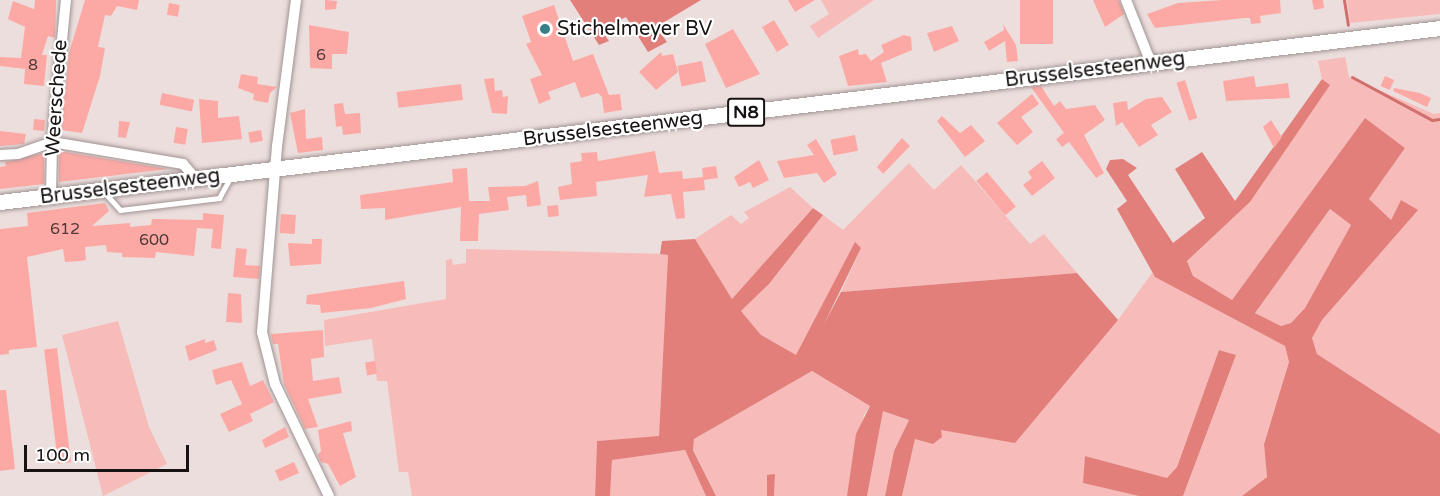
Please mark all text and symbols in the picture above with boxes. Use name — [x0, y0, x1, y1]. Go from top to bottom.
place label: Stichelmeyer BV — [557, 17, 712, 41]
marker: Stichelmeyer BV — [538, 22, 552, 36]
street label: Weerschede — [41, 39, 73, 157]
house number: 6 — [316, 45, 326, 65]
street label: Brusselsesteenweg — [1004, 47, 1186, 93]
house number: 8 — [28, 55, 38, 75]
road number: N8 — [726, 97, 766, 127]
street label: Brusselsesteenweg — [522, 106, 704, 152]
street label: Brusselsesteenweg — [39, 164, 221, 210]
house number: 612 — [50, 219, 80, 239]
house number: 600 — [139, 230, 169, 250]
scale bar — [27, 433, 192, 471]
text: 100 m — [35, 444, 90, 466]

